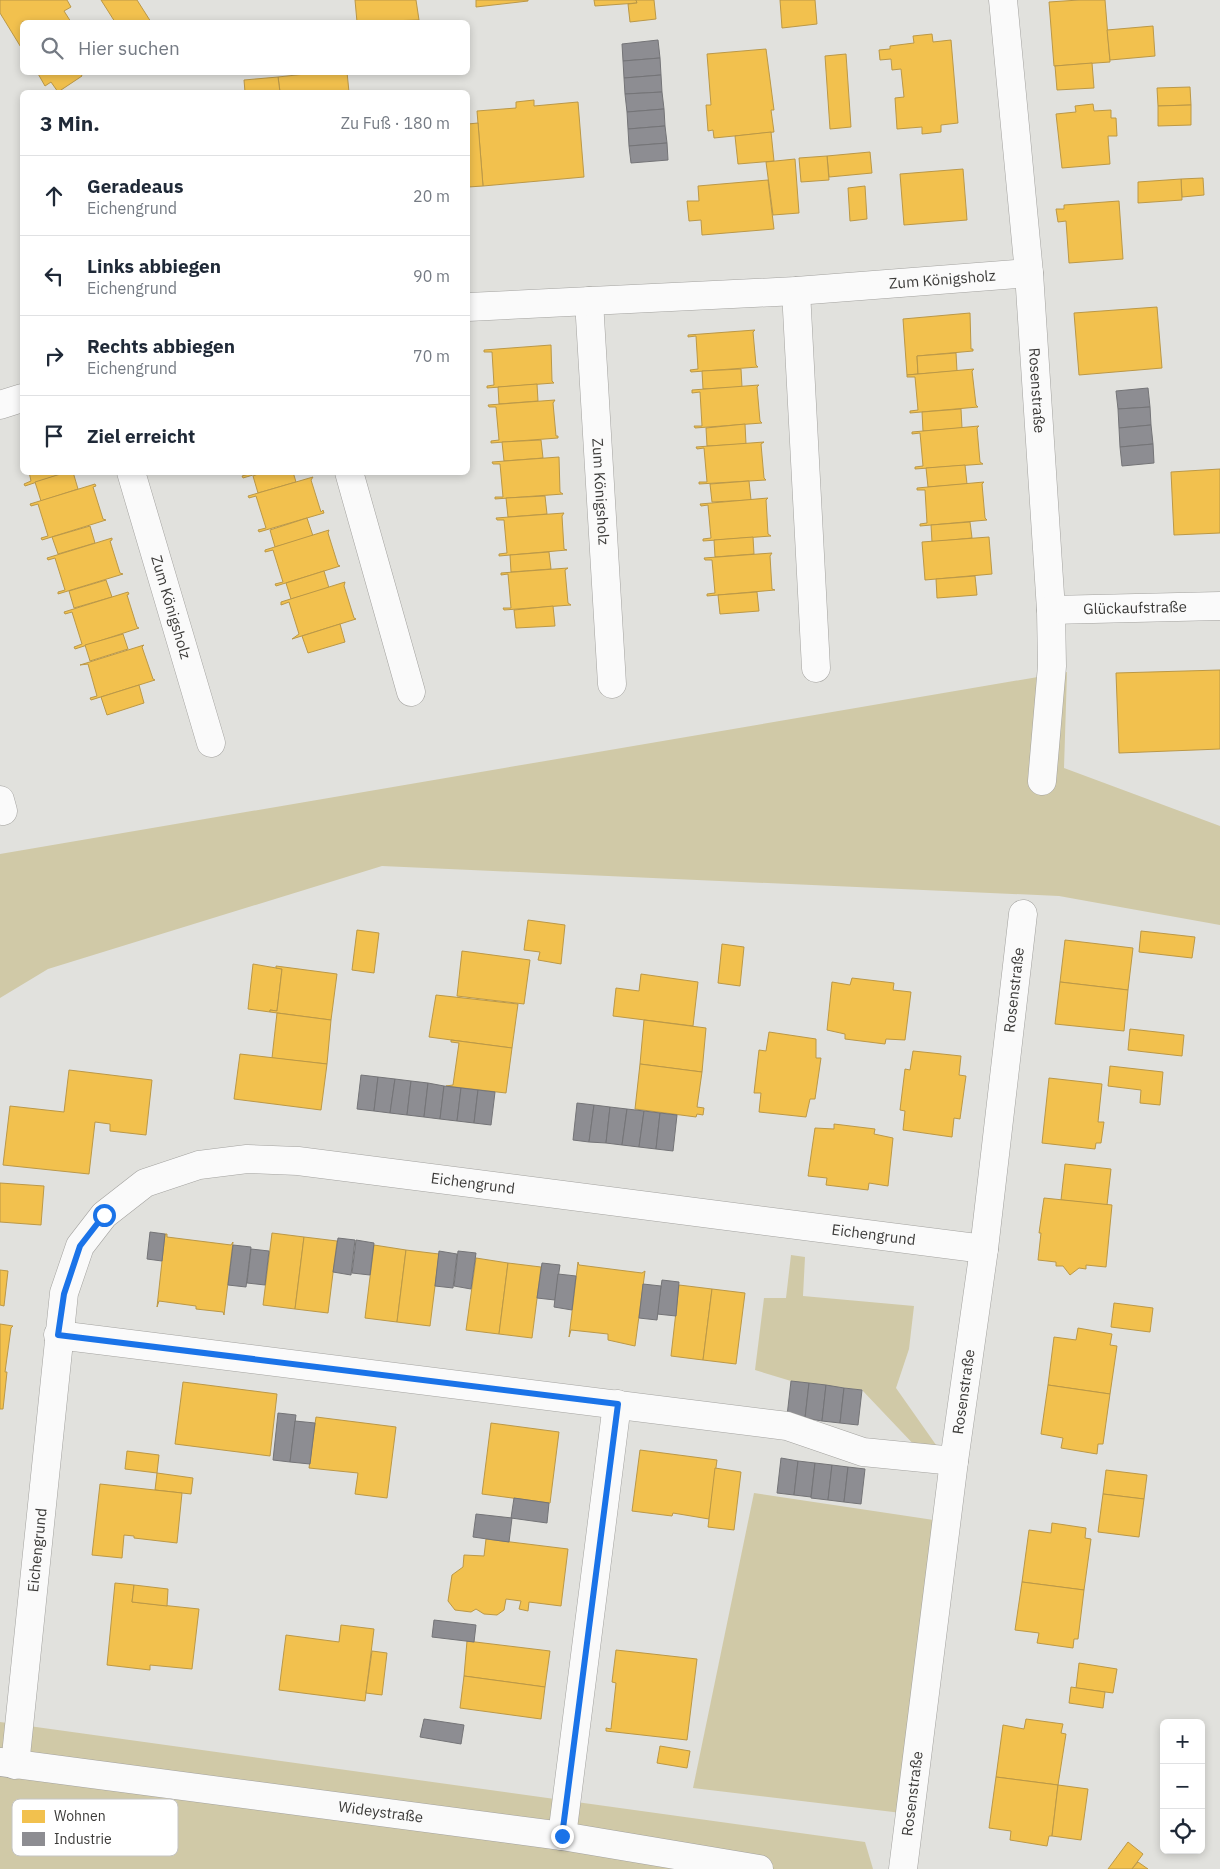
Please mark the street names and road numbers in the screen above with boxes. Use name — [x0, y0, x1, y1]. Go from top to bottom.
street label: Zum Königsholz — [888, 266, 996, 293]
street label: Rosenstraße — [1025, 347, 1049, 434]
street label: Zum Königsholz — [588, 438, 614, 546]
street label: Zum Königsholz — [147, 553, 196, 661]
street label: Glückaufstraße — [1083, 597, 1187, 618]
street label: Rosenstraße — [999, 946, 1028, 1034]
street label: Eichengrund — [430, 1168, 516, 1198]
street label: Eichengrund — [830, 1220, 917, 1249]
street label: Rosenstraße — [948, 1348, 979, 1436]
street label: Eichengrund — [23, 1507, 51, 1593]
street label: Rosenstraße — [897, 1750, 927, 1837]
street label: Wideystraße — [337, 1797, 424, 1827]

